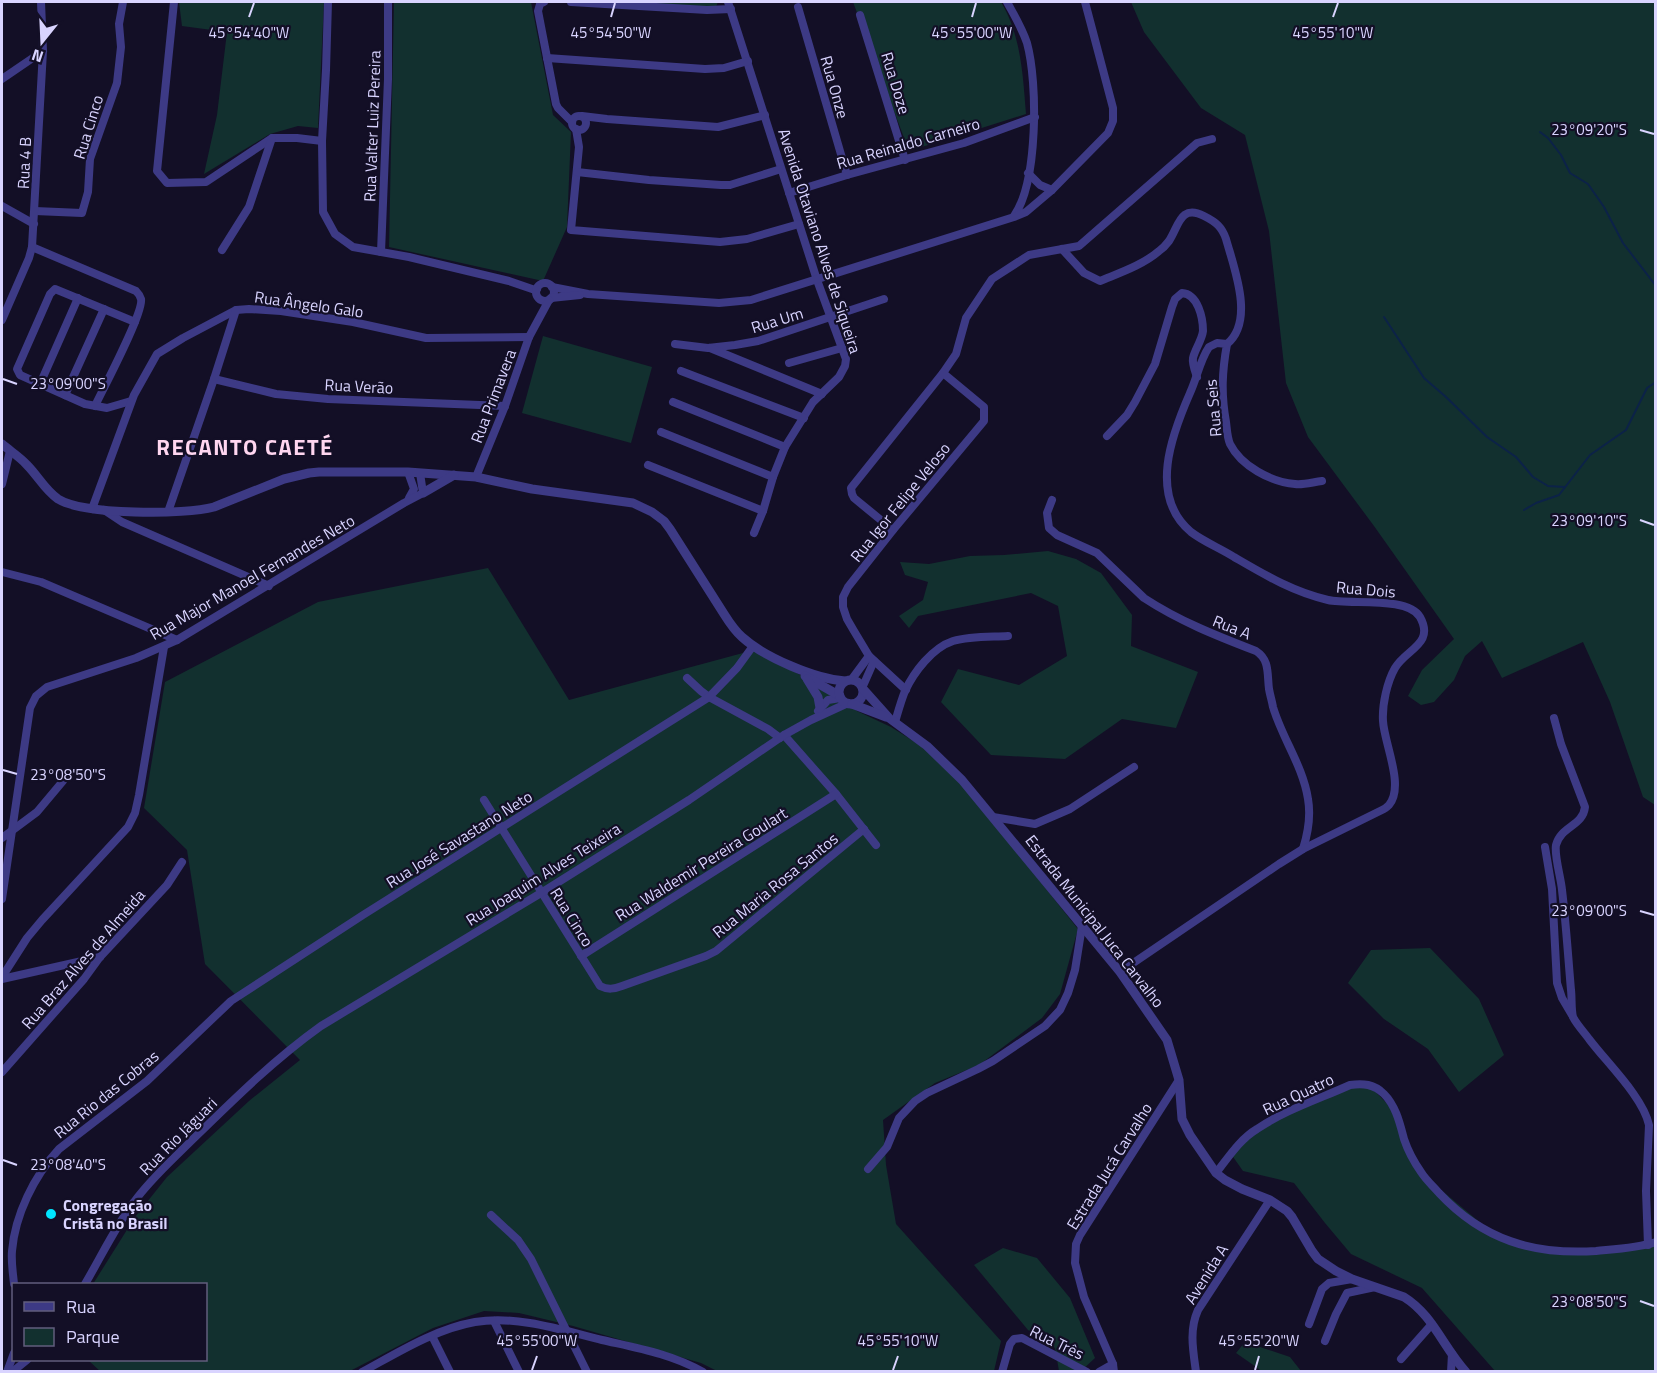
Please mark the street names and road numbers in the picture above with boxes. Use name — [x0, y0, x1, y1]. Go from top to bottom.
street label: Rua Doze — [875, 49, 917, 117]
street label: Rua Valter Luiz Pereira — [357, 50, 387, 202]
street label: Rua Onze — [815, 53, 855, 121]
street label: Rua Cinco — [67, 92, 109, 162]
street label: Rua Reinaldo Carneiro — [833, 111, 983, 175]
street label: Avenida Otaviano Alves de Siqueira — [772, 126, 868, 356]
street label: Rua 4 B — [11, 136, 37, 190]
street label: Rua Ângelo Galo — [253, 284, 365, 324]
street label: Rua Um — [748, 301, 806, 339]
street label: Rua Primavera — [464, 346, 522, 446]
street label: Rua Verão — [324, 372, 394, 400]
street label: Rua Seis — [1199, 378, 1227, 438]
street label: Rua Igor Felipe Veloso — [844, 437, 956, 567]
street label: Rua Major Manoel Fernandes Neto — [145, 508, 359, 646]
street label: Rua Dois — [1335, 574, 1397, 604]
street label: Rua A — [1209, 608, 1255, 646]
street label: Rua José Savastano Neto — [381, 784, 537, 894]
street label: Rua Waldemir Pereira Goulart — [610, 801, 792, 927]
street label: Rua Joaquim Alves Teixeira — [461, 816, 625, 932]
street label: Rua Maria Rosa Santos — [707, 827, 843, 943]
street label: Estrada Municipal Juca Carvalho — [1020, 829, 1170, 1013]
street label: Rua Cinco — [544, 883, 600, 951]
street label: Rua Braz Alves de Almeida — [15, 884, 151, 1034]
street label: Rua Rio das Cobras — [48, 1044, 164, 1144]
street label: Rua Quatro — [1258, 1067, 1338, 1121]
street label: Rua Rio Jáguari — [134, 1092, 222, 1180]
street label: Estrada Jucá Carvalho — [1060, 1098, 1158, 1234]
street label: Avenida A — [1178, 1239, 1234, 1309]
street label: Rua Três — [1026, 1319, 1088, 1365]

